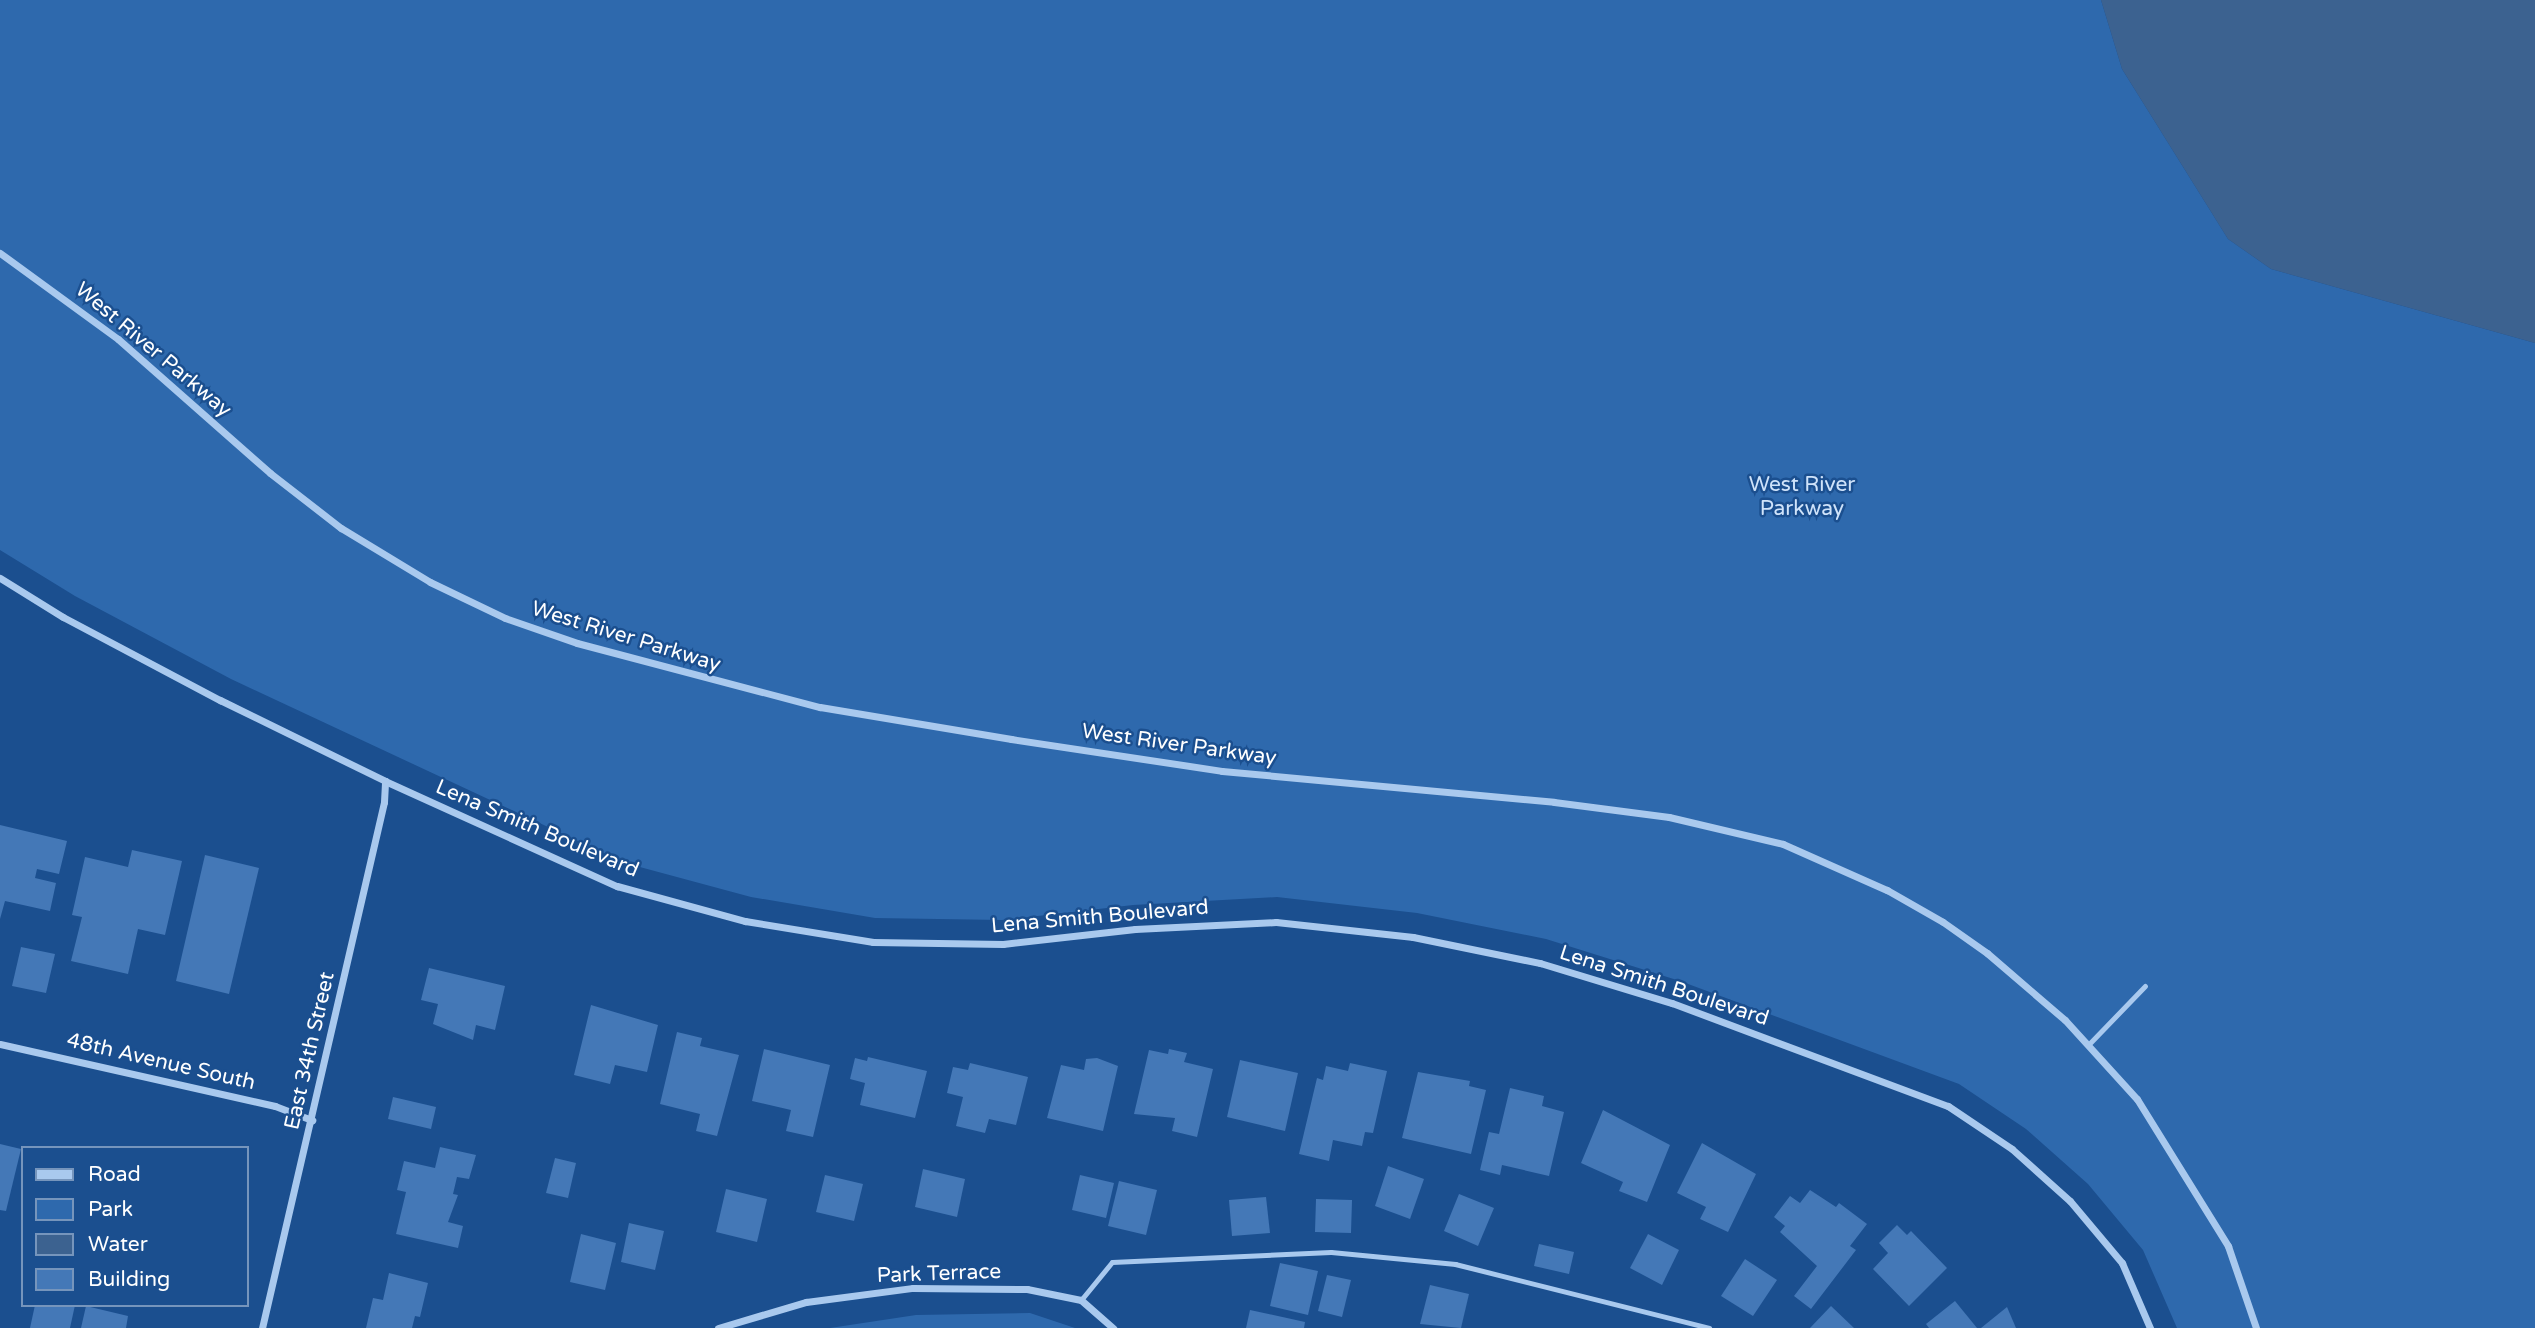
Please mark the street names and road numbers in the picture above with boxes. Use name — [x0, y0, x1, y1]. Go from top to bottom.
street label: West River Parkway — [70, 277, 236, 423]
street label: West River Parkway — [528, 596, 724, 678]
street label: West River Parkway — [1080, 719, 1278, 771]
street label: Lena Smith Boulevard — [432, 775, 642, 883]
street label: Lena Smith Boulevard — [990, 895, 1210, 939]
street label: Lena Smith Boulevard — [1556, 940, 1772, 1032]
street label: East 34th Street — [280, 970, 340, 1132]
street label: 48th Avenue South — [64, 1028, 258, 1096]
street label: Park Terrace — [876, 1259, 1002, 1289]

